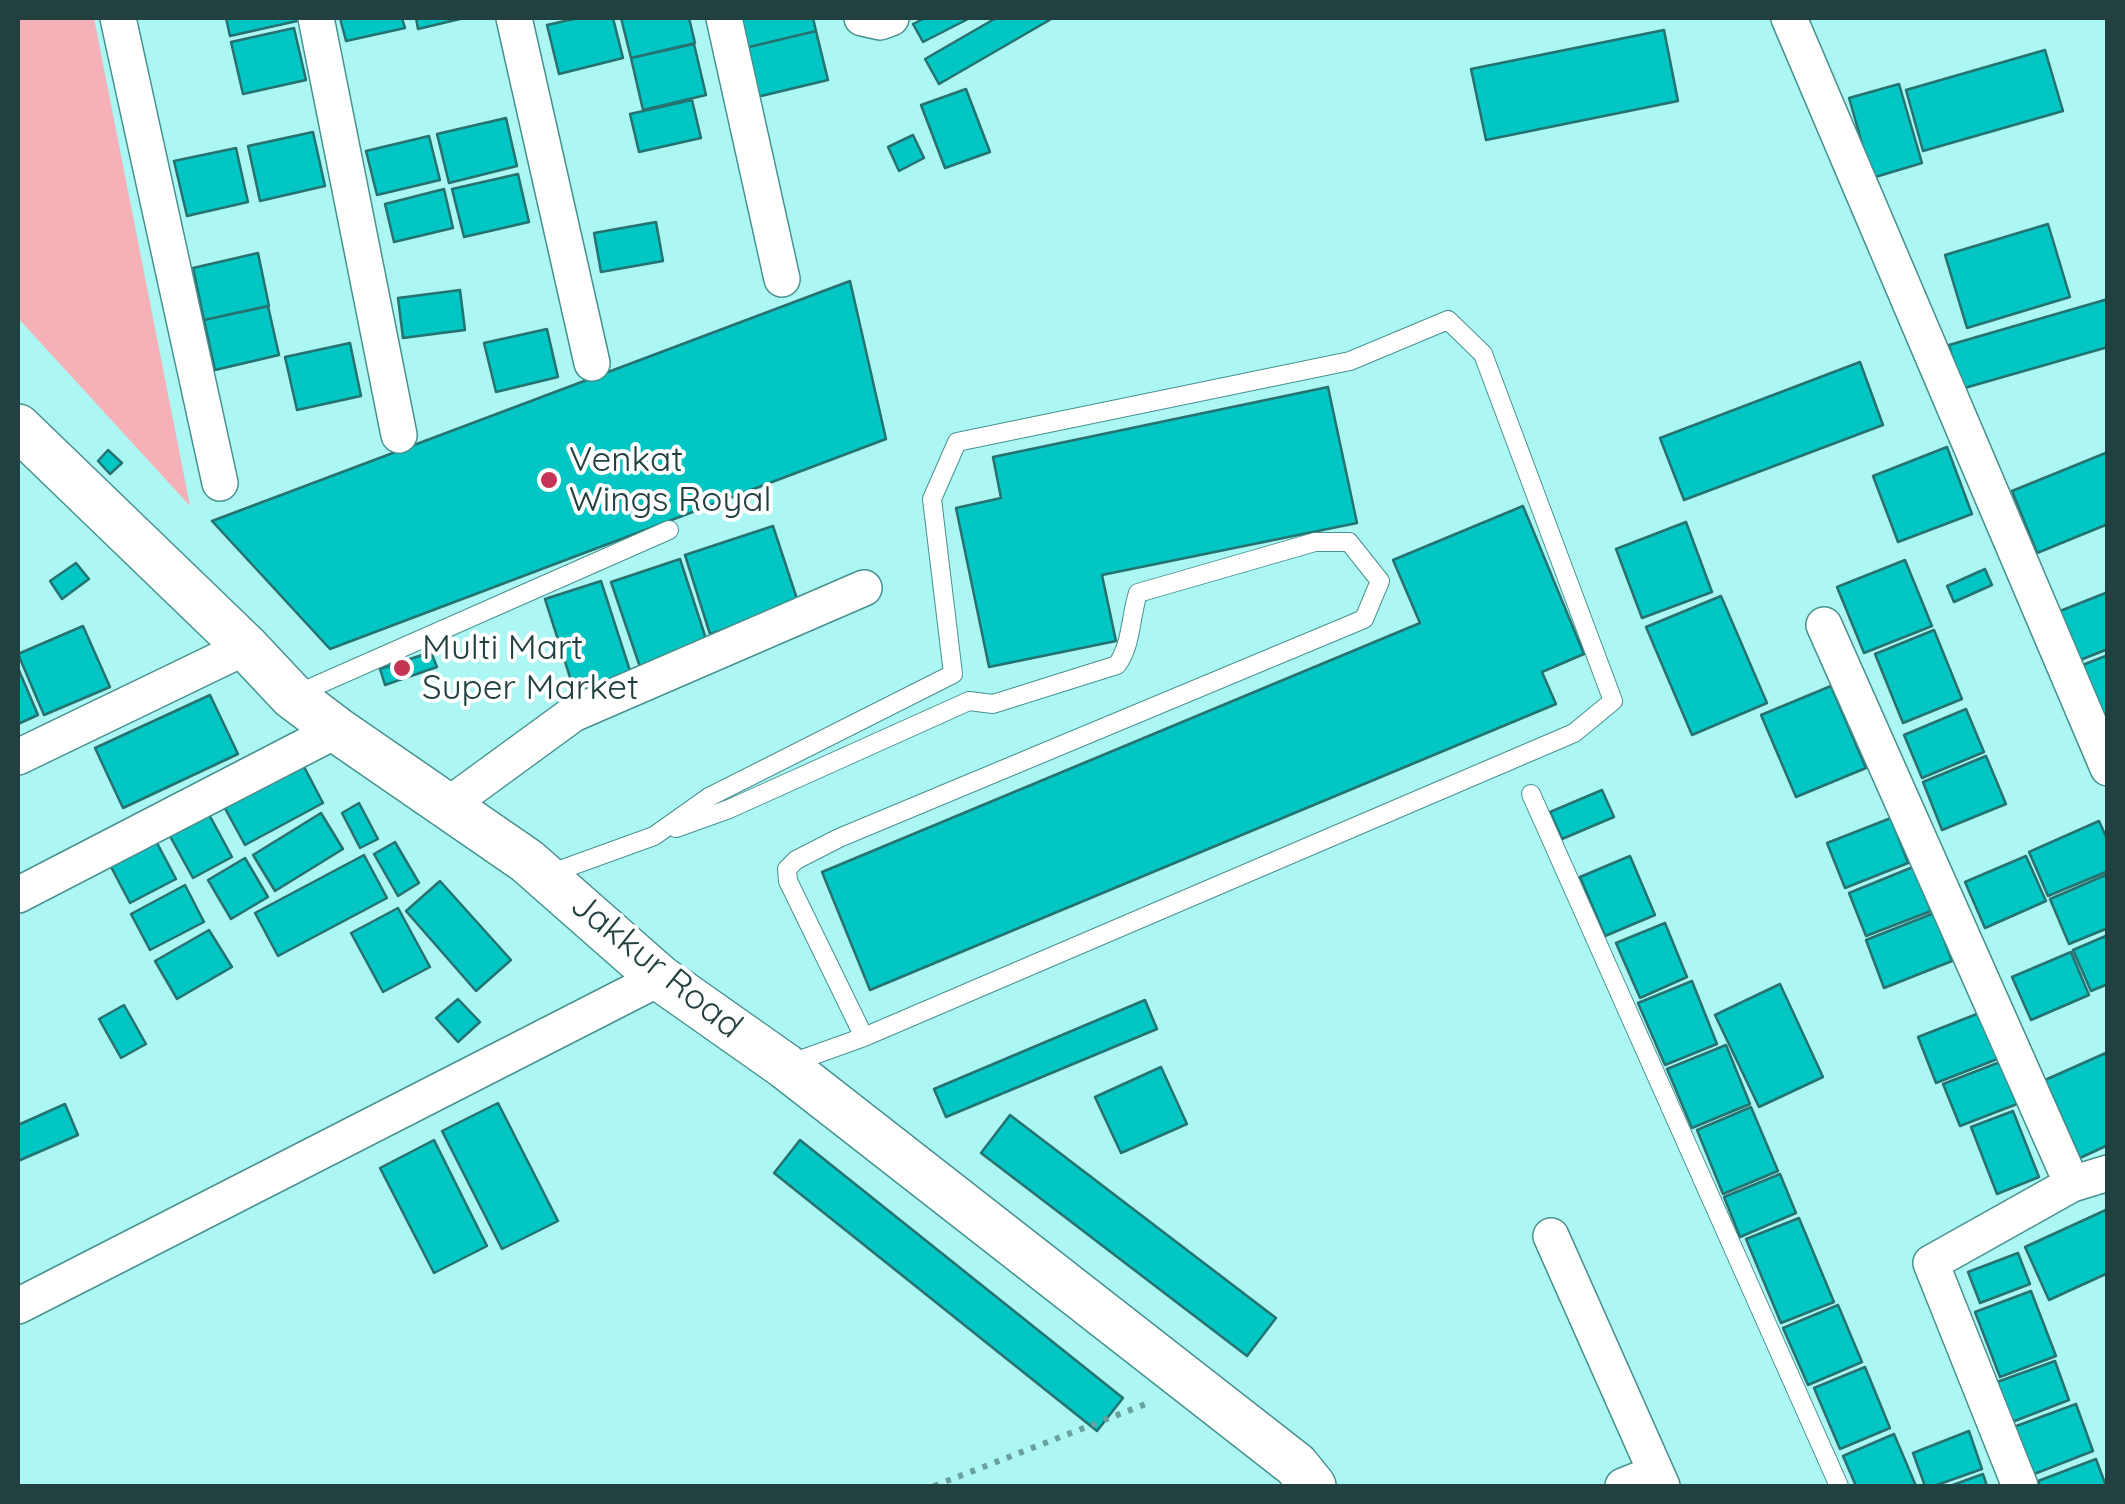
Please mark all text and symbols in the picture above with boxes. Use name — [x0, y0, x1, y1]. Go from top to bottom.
place label: Venkat Wings Royal — [569, 439, 772, 521]
marker: Venkat Wings Royal — [538, 469, 560, 491]
place label: Multi Mart Super Market — [422, 627, 639, 709]
marker: Multi Mart Super Market — [391, 657, 413, 679]
street label: Jakkur Road — [562, 884, 750, 1048]

